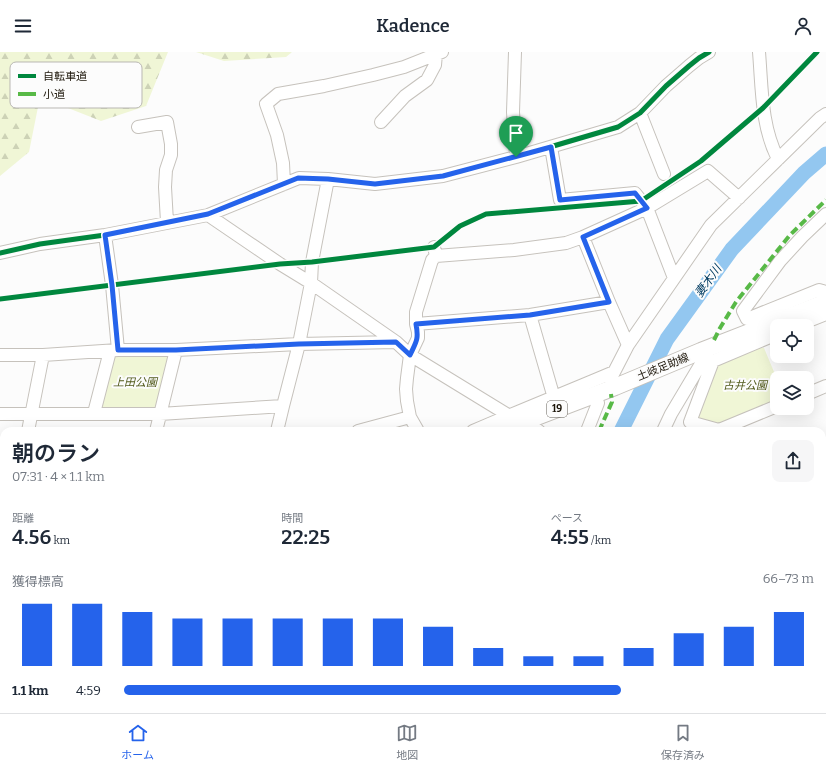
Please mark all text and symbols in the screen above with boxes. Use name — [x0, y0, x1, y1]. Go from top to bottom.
icon: menu — [12, 15, 34, 37]
text: Kadence — [376, 15, 450, 37]
icon: person — [792, 15, 814, 37]
legend — [10, 62, 142, 108]
text: 自転車道 — [43, 70, 87, 83]
text: 小道 — [43, 88, 65, 101]
pin — [499, 116, 533, 157]
icon: arrive — [505, 122, 527, 144]
water label: 妻木川 — [692, 261, 725, 300]
map controls — [770, 319, 814, 415]
button: locate — [770, 319, 814, 363]
street label: 土岐足助線 — [635, 351, 691, 383]
button: layers — [770, 371, 814, 415]
park label: 上田公園 — [113, 376, 159, 389]
park label: 古井公園 — [723, 379, 769, 392]
road number: 19 — [547, 401, 567, 417]
text: 朝のラン — [12, 440, 100, 467]
button: share — [772, 440, 814, 482]
text: 07:31 · 4 × 1.1 km — [12, 469, 105, 484]
text: 距離 — [12, 512, 34, 525]
text: 時間 — [281, 512, 303, 525]
text: ペース — [551, 512, 583, 525]
text: 4.56 — [12, 525, 51, 549]
text: 22:25 — [281, 525, 330, 549]
text: 4:55 — [551, 525, 589, 549]
text: km — [51, 534, 70, 547]
text: /km — [589, 534, 611, 547]
text: 66–73 m — [763, 571, 814, 586]
text: 獲得標高 — [12, 574, 64, 589]
text: 1.1 km — [12, 683, 48, 698]
text: 4:59 — [76, 683, 101, 698]
tab: ホーム — [121, 722, 154, 762]
tab: 地図 — [396, 722, 418, 762]
tab: 保存済み — [661, 722, 705, 762]

